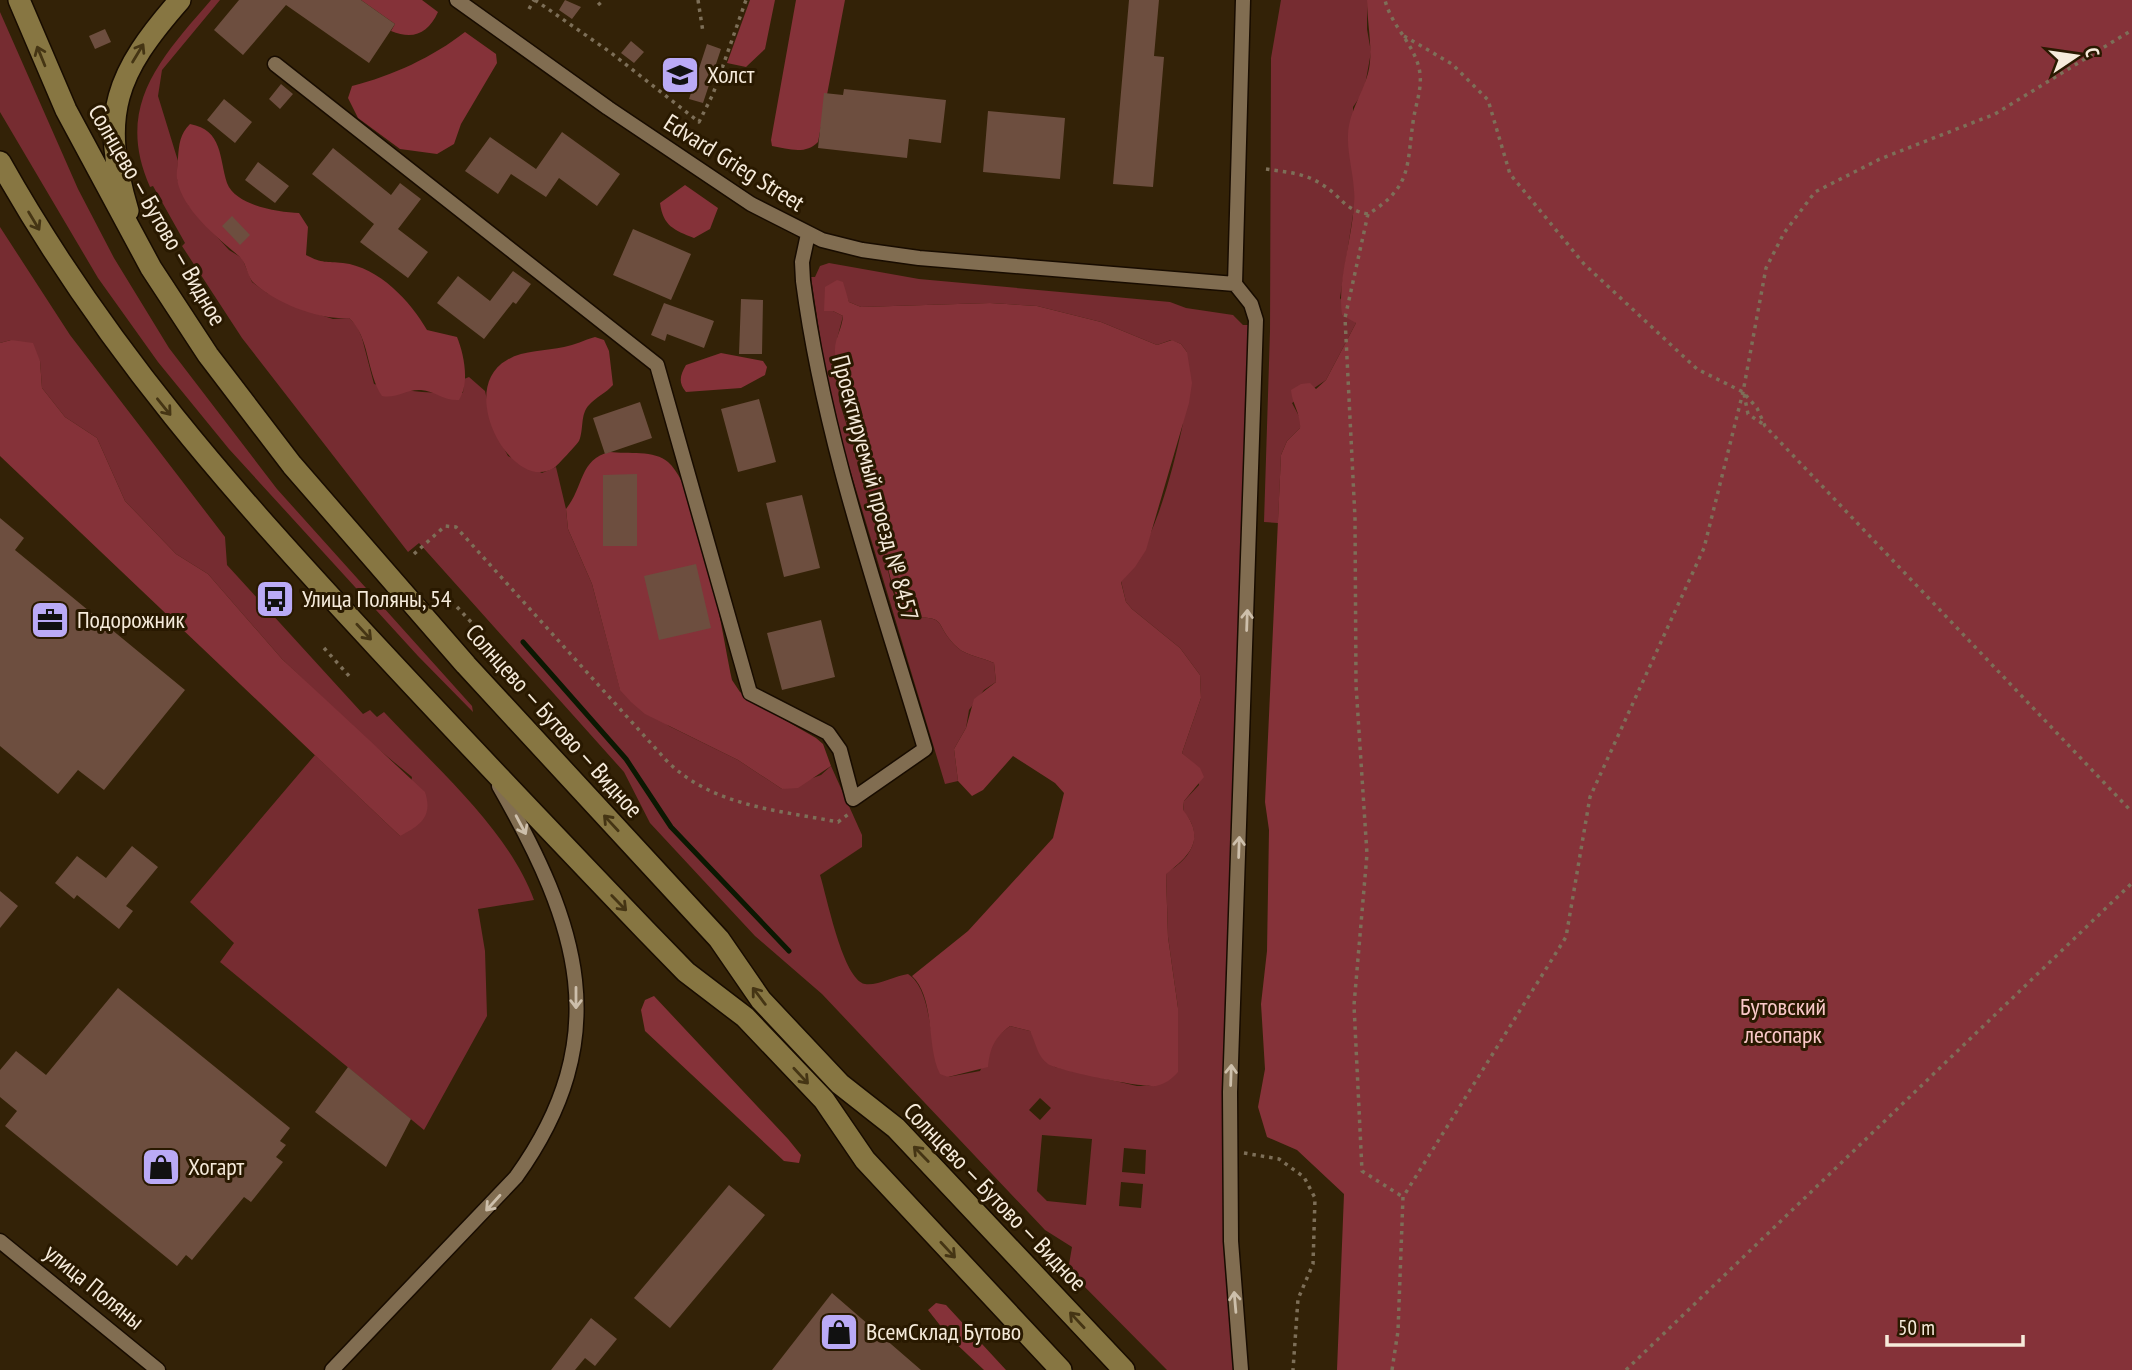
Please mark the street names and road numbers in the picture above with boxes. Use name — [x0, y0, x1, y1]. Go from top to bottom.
street label: Солнцево — Бутово — Видное — [81, 98, 234, 331]
street label: Edvard Grieg Street — [658, 107, 811, 218]
street label: Проектируемый проезд № 8457 — [825, 351, 926, 624]
street label: Солнцево — Бутово — Видное — [459, 617, 650, 824]
street label: Солнцево — Бутово — Видное — [897, 1096, 1094, 1298]
street label: улица Поляны — [38, 1237, 151, 1336]

